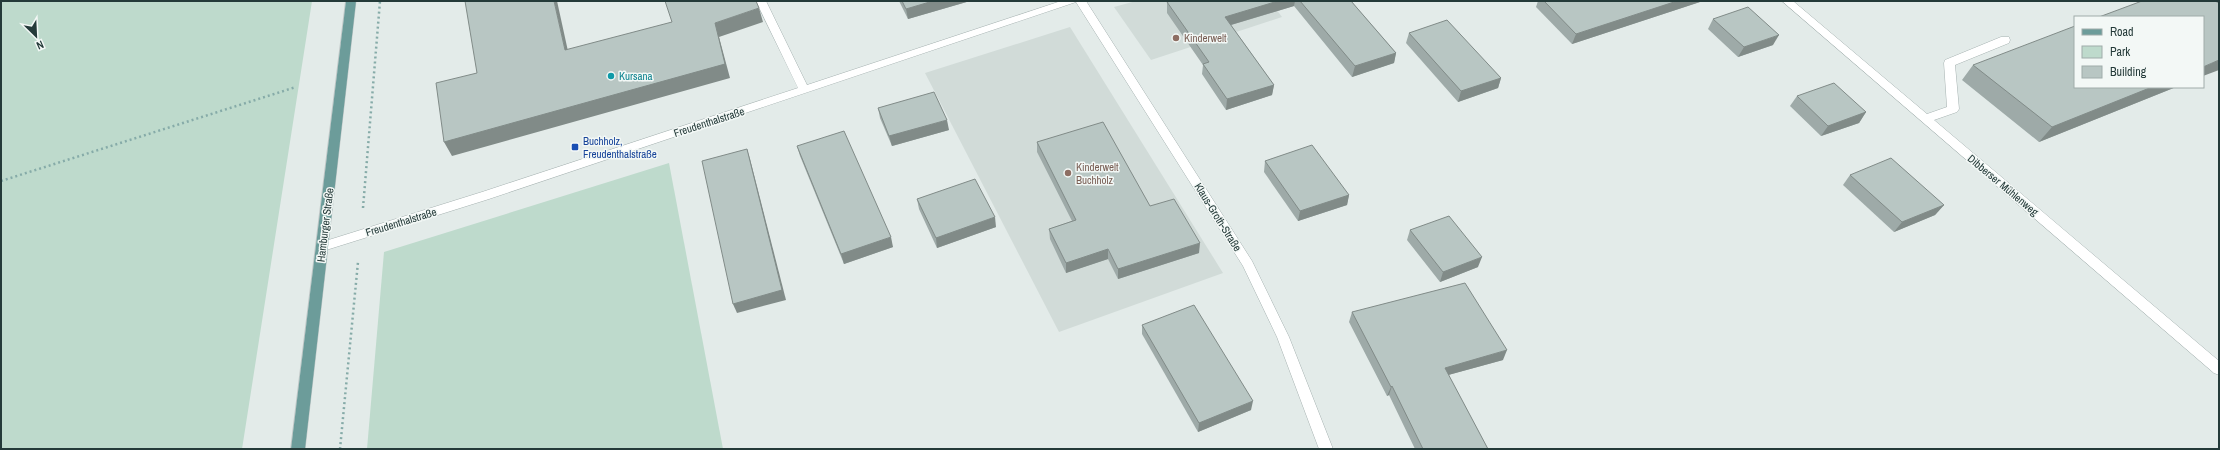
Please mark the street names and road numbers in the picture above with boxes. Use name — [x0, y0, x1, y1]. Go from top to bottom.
street label: Freudenthalstraße — [672, 104, 746, 140]
street label: Dibberser Mühlenweg — [1965, 151, 2041, 219]
street label: Klaus-Groth-Straße — [1191, 180, 1245, 254]
street label: Hamburger Straße — [314, 187, 336, 263]
street label: Freudenthalstraße — [364, 205, 438, 239]

